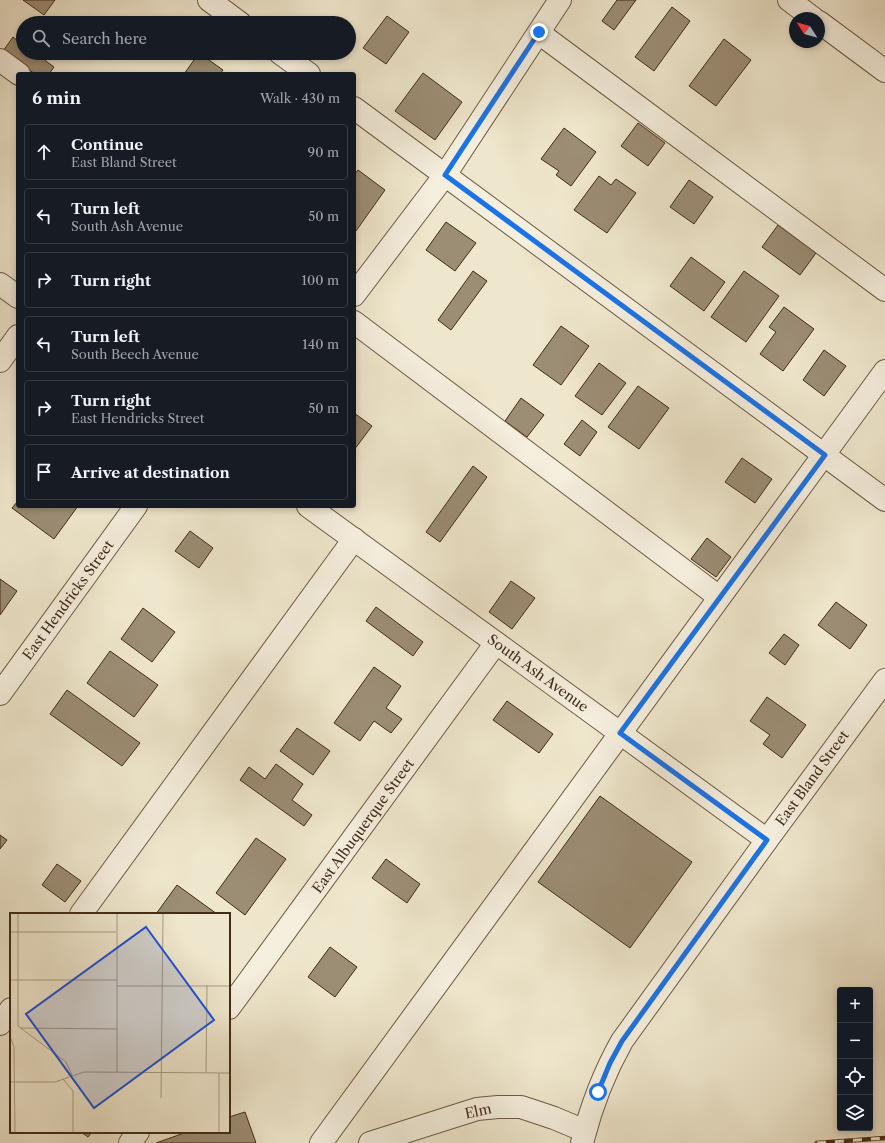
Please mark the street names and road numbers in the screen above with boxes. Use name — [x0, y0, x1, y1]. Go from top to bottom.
street label: East Hendricks Street — [19, 537, 118, 663]
street label: South Ash Avenue — [484, 630, 592, 716]
street label: East Bland Street — [771, 727, 853, 829]
street label: East Albuquerque Street — [308, 755, 418, 897]
street label: Elm — [463, 1099, 493, 1123]

